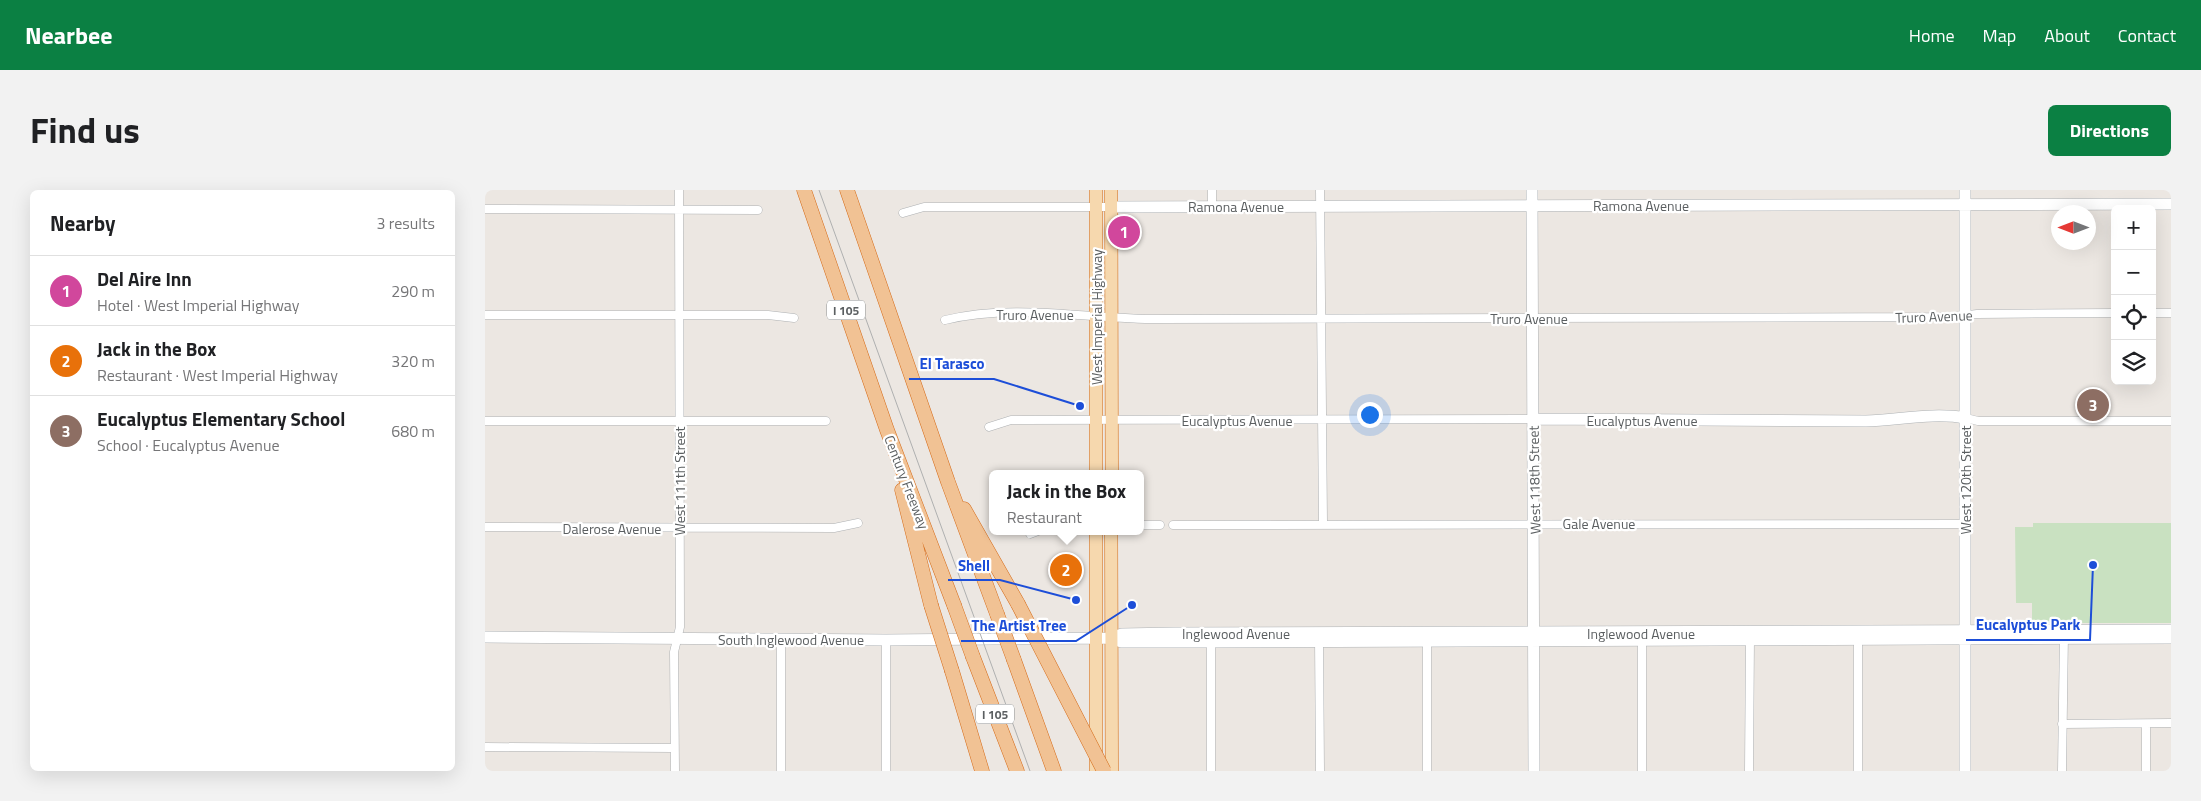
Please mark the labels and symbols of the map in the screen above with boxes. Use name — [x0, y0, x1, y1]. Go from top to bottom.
street label: Ramona Avenue — [1593, 195, 1689, 216]
street label: Ramona Avenue — [1188, 196, 1284, 217]
north arrow — [2051, 205, 2096, 250]
pin: 1 — [1108, 213, 1140, 251]
street label: West Imperial Highway — [1086, 249, 1107, 385]
road number: I 105 — [827, 300, 865, 320]
street label: Truro Avenue — [996, 304, 1074, 325]
street label: Truro Avenue — [1895, 304, 1973, 328]
street label: Truro Avenue — [1490, 308, 1568, 329]
callout: El Tarasco — [909, 349, 994, 379]
text: El Tarasco — [919, 352, 985, 375]
pin: 3 — [2077, 386, 2109, 424]
your location — [1357, 402, 1383, 428]
street label: Eucalyptus Avenue — [1181, 410, 1293, 431]
street label: Eucalyptus Avenue — [1586, 410, 1698, 431]
street label: West 118th Street — [1523, 425, 1545, 535]
street label: West 120th Street — [1955, 426, 1976, 534]
street label: West 111th Street — [669, 427, 690, 535]
street label: Century Freeway — [879, 432, 935, 532]
street label: Gale Avenue — [1563, 513, 1635, 534]
street label: Dalerose Avenue — [563, 518, 661, 539]
callout: Shell — [948, 550, 1000, 580]
pin: 2 — [1050, 551, 1082, 589]
text: Shell — [958, 554, 990, 577]
callout: Eucalyptus Park — [1966, 610, 2090, 640]
callout: The Artist Tree — [961, 611, 1076, 641]
text: Eucalyptus Park — [1976, 613, 2081, 636]
text: The Artist Tree — [972, 614, 1067, 637]
street label: Inglewood Avenue — [1182, 623, 1290, 644]
street label: Inglewood Avenue — [1587, 623, 1695, 644]
street label: South Inglewood Avenue — [718, 629, 864, 650]
road number: I 105 — [976, 704, 1014, 724]

